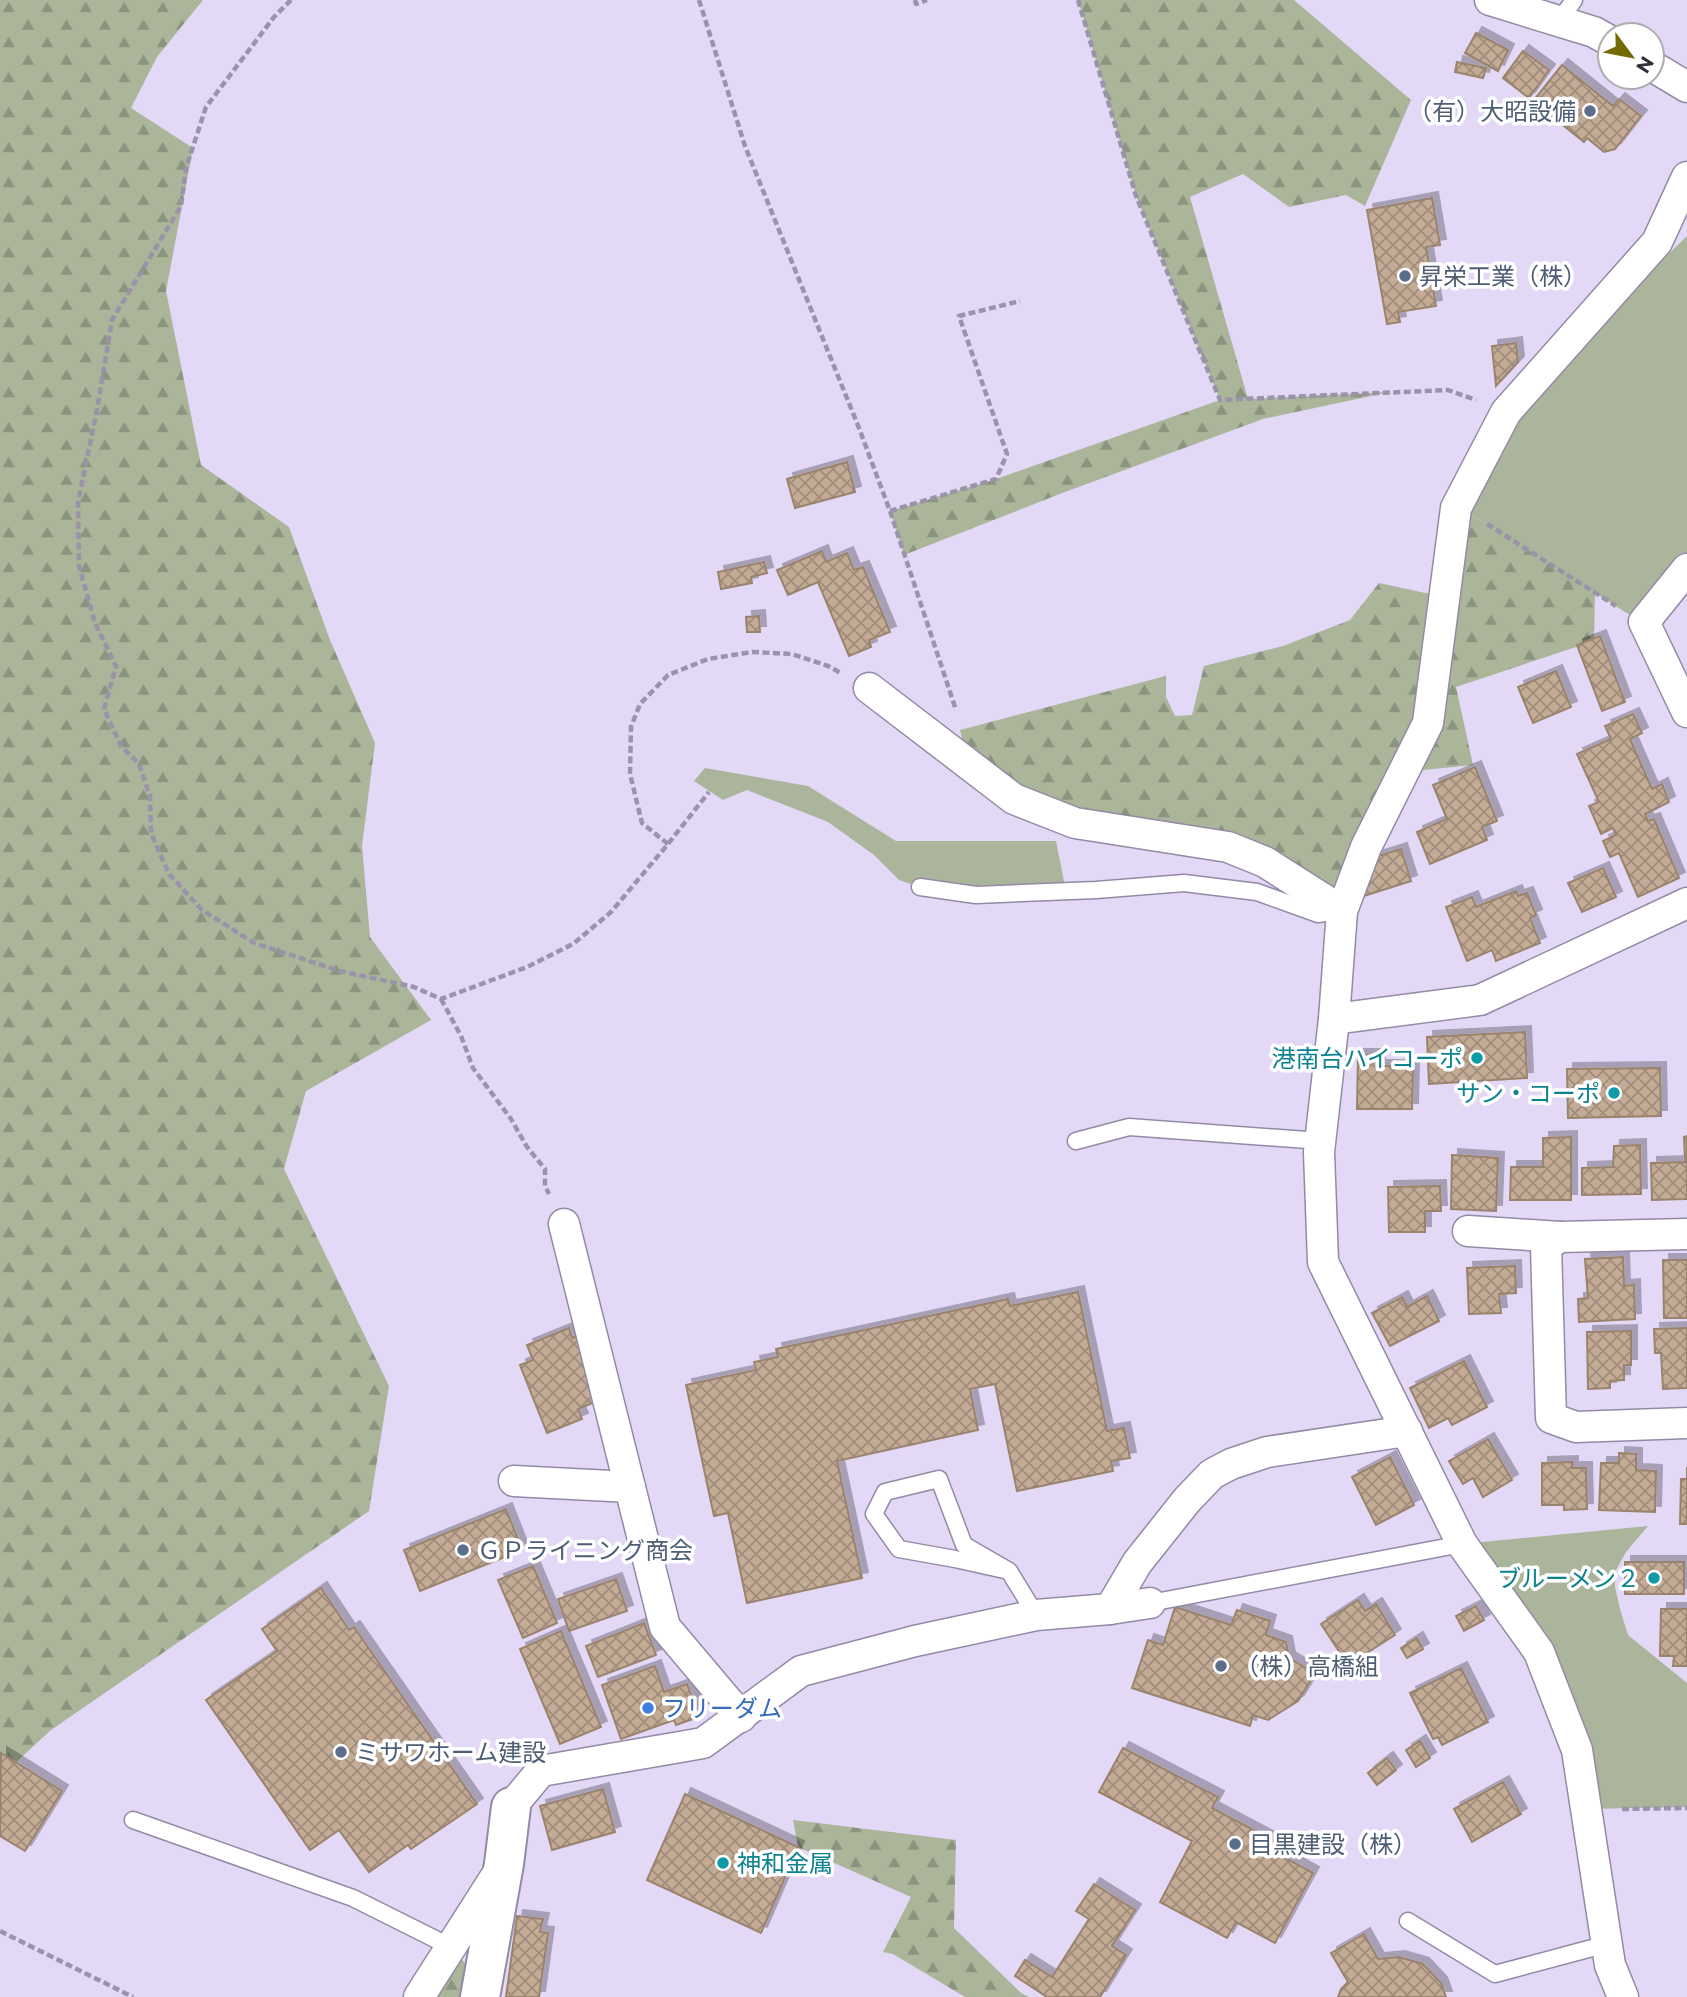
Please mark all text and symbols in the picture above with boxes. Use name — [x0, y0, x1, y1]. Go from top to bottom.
north arrow — [1596, 21, 1666, 91]
text: N — [1631, 52, 1659, 77]
place label: （有）大昭設備 — [1408, 97, 1576, 126]
marker: （有）大昭設備 — [1582, 103, 1598, 119]
place label: 昇栄工業（株） — [1419, 262, 1587, 291]
marker: 昇栄工業（株） — [1397, 268, 1413, 284]
place label: 港南台ハイコーポ — [1271, 1044, 1463, 1073]
marker: 港南台ハイコーポ — [1469, 1050, 1485, 1066]
place label: サン・コーポ — [1456, 1079, 1600, 1108]
marker: サン・コーポ — [1606, 1085, 1622, 1101]
place label: ＧＰライニング商会 — [477, 1536, 693, 1565]
marker: ＧＰライニング商会 — [455, 1542, 471, 1558]
place label: ブルーメン２ — [1497, 1564, 1640, 1593]
marker: ブルーメン２ — [1646, 1570, 1662, 1586]
place label: （株）高橋組 — [1235, 1652, 1379, 1681]
marker: （株）高橋組 — [1213, 1658, 1229, 1674]
place label: フリーダム — [662, 1694, 782, 1723]
marker: フリーダム — [640, 1700, 656, 1716]
place label: ミサワホーム建設 — [355, 1738, 546, 1767]
marker: ミサワホーム建設 — [333, 1744, 349, 1760]
place label: 目黒建設（株） — [1249, 1830, 1417, 1859]
marker: 目黒建設（株） — [1227, 1836, 1243, 1852]
place label: 神和金属 — [737, 1849, 833, 1878]
marker: 神和金属 — [715, 1855, 731, 1871]

